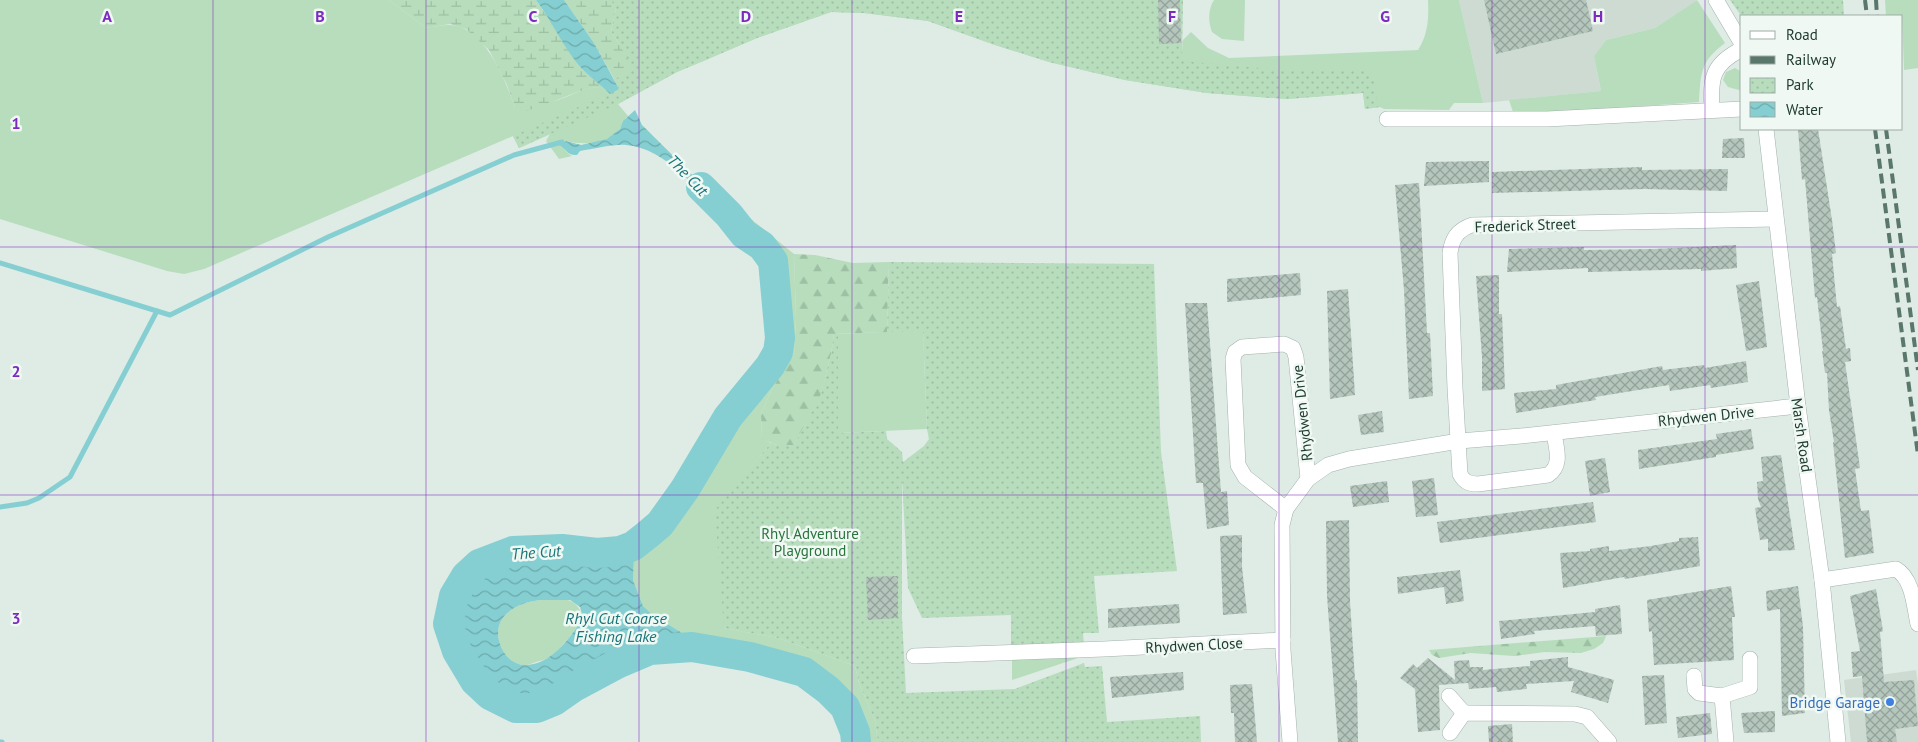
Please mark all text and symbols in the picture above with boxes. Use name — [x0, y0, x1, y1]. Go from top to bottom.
text: A — [102, 6, 112, 26]
text: B — [315, 6, 325, 26]
text: C — [529, 6, 538, 26]
text: D — [741, 6, 751, 26]
text: E — [955, 6, 963, 26]
text: F — [1168, 6, 1176, 26]
text: G — [1380, 6, 1390, 26]
text: H — [1593, 6, 1603, 26]
legend — [1740, 15, 1903, 130]
text: Road — [1786, 25, 1818, 44]
text: Railway — [1786, 50, 1836, 69]
text: Park — [1786, 75, 1814, 94]
text: Water — [1786, 100, 1823, 119]
text: 1 — [11, 113, 21, 133]
water label: The Cut — [663, 150, 713, 201]
street label: Frederick Street — [1474, 214, 1576, 236]
text: 2 — [11, 361, 21, 381]
street label: Rhydwen Drive — [1288, 364, 1316, 462]
street label: Marsh Road — [1787, 397, 1817, 473]
street label: Rhydwen Drive — [1657, 402, 1755, 430]
park label: Rhyl Adventure Playground — [761, 524, 859, 560]
water label: The Cut — [510, 540, 563, 564]
text: 3 — [11, 608, 21, 628]
water label: Rhyl Cut Coarse Fishing Lake — [565, 608, 667, 646]
street label: Rhydwen Close — [1145, 633, 1243, 657]
place label: Bridge Garage — [1790, 693, 1880, 712]
marker: Bridge Garage — [1884, 696, 1896, 708]

